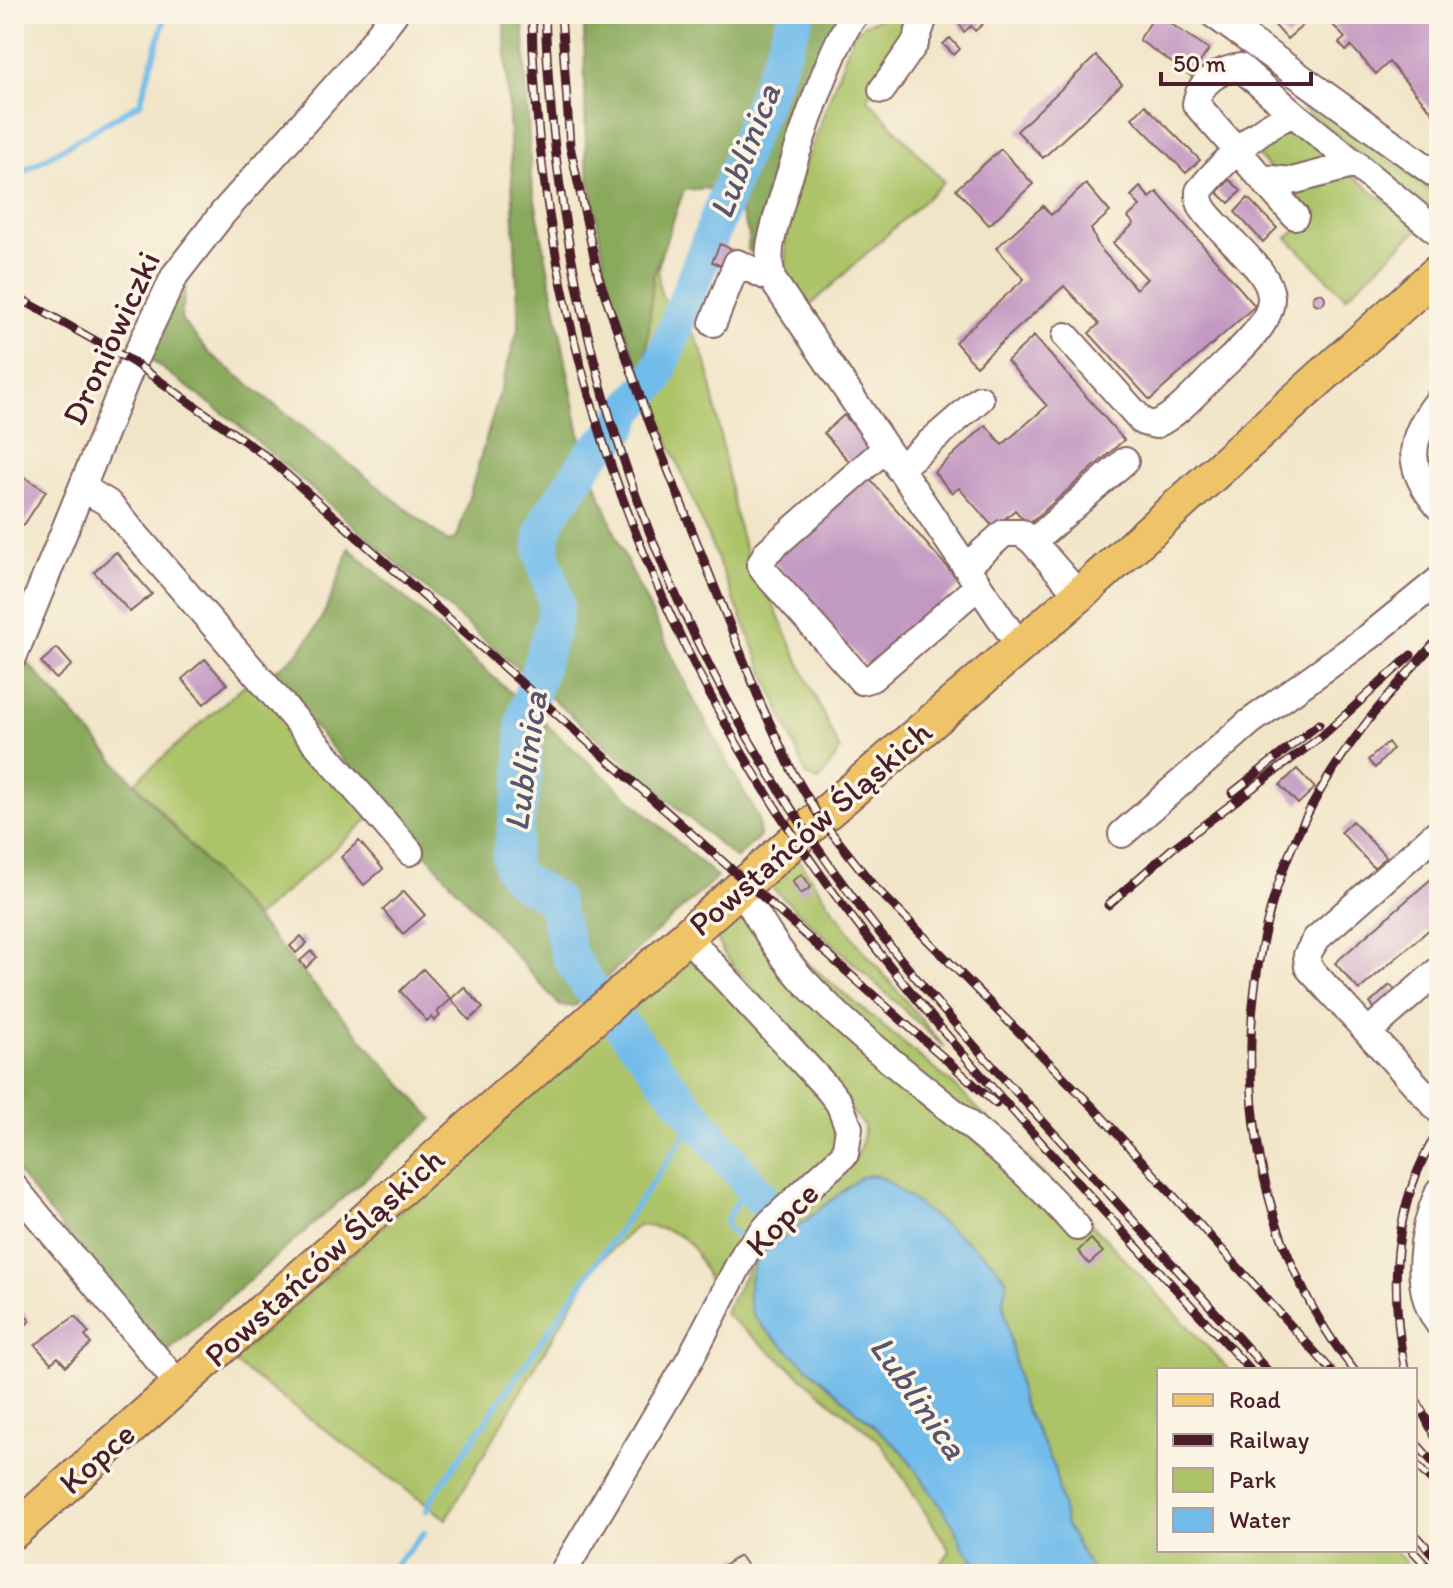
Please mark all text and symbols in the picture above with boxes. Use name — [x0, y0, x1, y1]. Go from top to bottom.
scale bar — [1161, 36, 1311, 86]
text: 50 m — [1173, 49, 1226, 78]
water label: Lublinica — [699, 77, 789, 225]
street label: Droniowiczki — [53, 245, 169, 431]
water label: Lublinica — [494, 688, 556, 834]
street label: Powstańców Śląskich — [680, 711, 941, 945]
street label: Powstańców Śląskich — [196, 1138, 453, 1376]
street label: Kopce — [736, 1173, 828, 1265]
water label: Lublinica — [861, 1327, 977, 1467]
legend — [1157, 1368, 1417, 1552]
text: Road — [1229, 1385, 1281, 1414]
street label: Kopce — [50, 1413, 144, 1503]
text: Railway — [1229, 1425, 1310, 1454]
text: Park — [1229, 1465, 1276, 1494]
text: Water — [1229, 1505, 1291, 1534]

